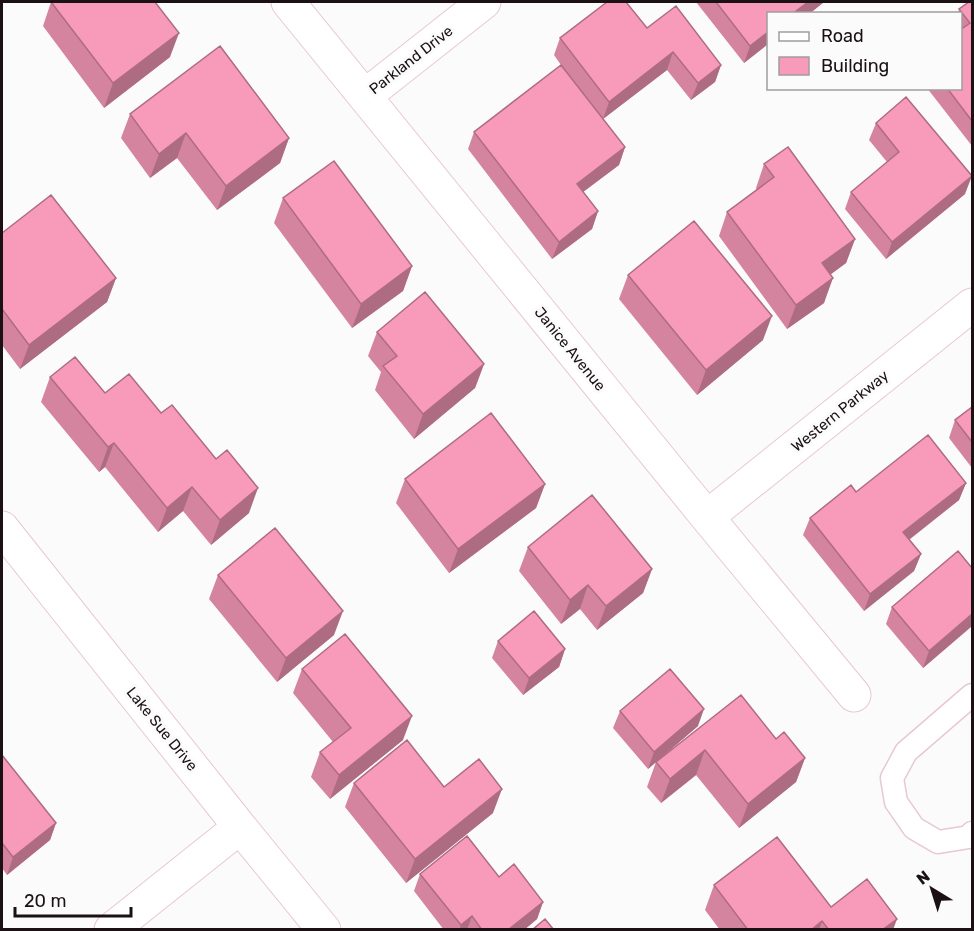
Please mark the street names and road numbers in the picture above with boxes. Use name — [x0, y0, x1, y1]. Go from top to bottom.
street label: Parkland Drive — [366, 22, 456, 98]
street label: Janice Avenue — [531, 303, 609, 395]
street label: Western Parkway — [788, 366, 892, 456]
street label: Lake Sue Drive — [123, 683, 201, 775]

